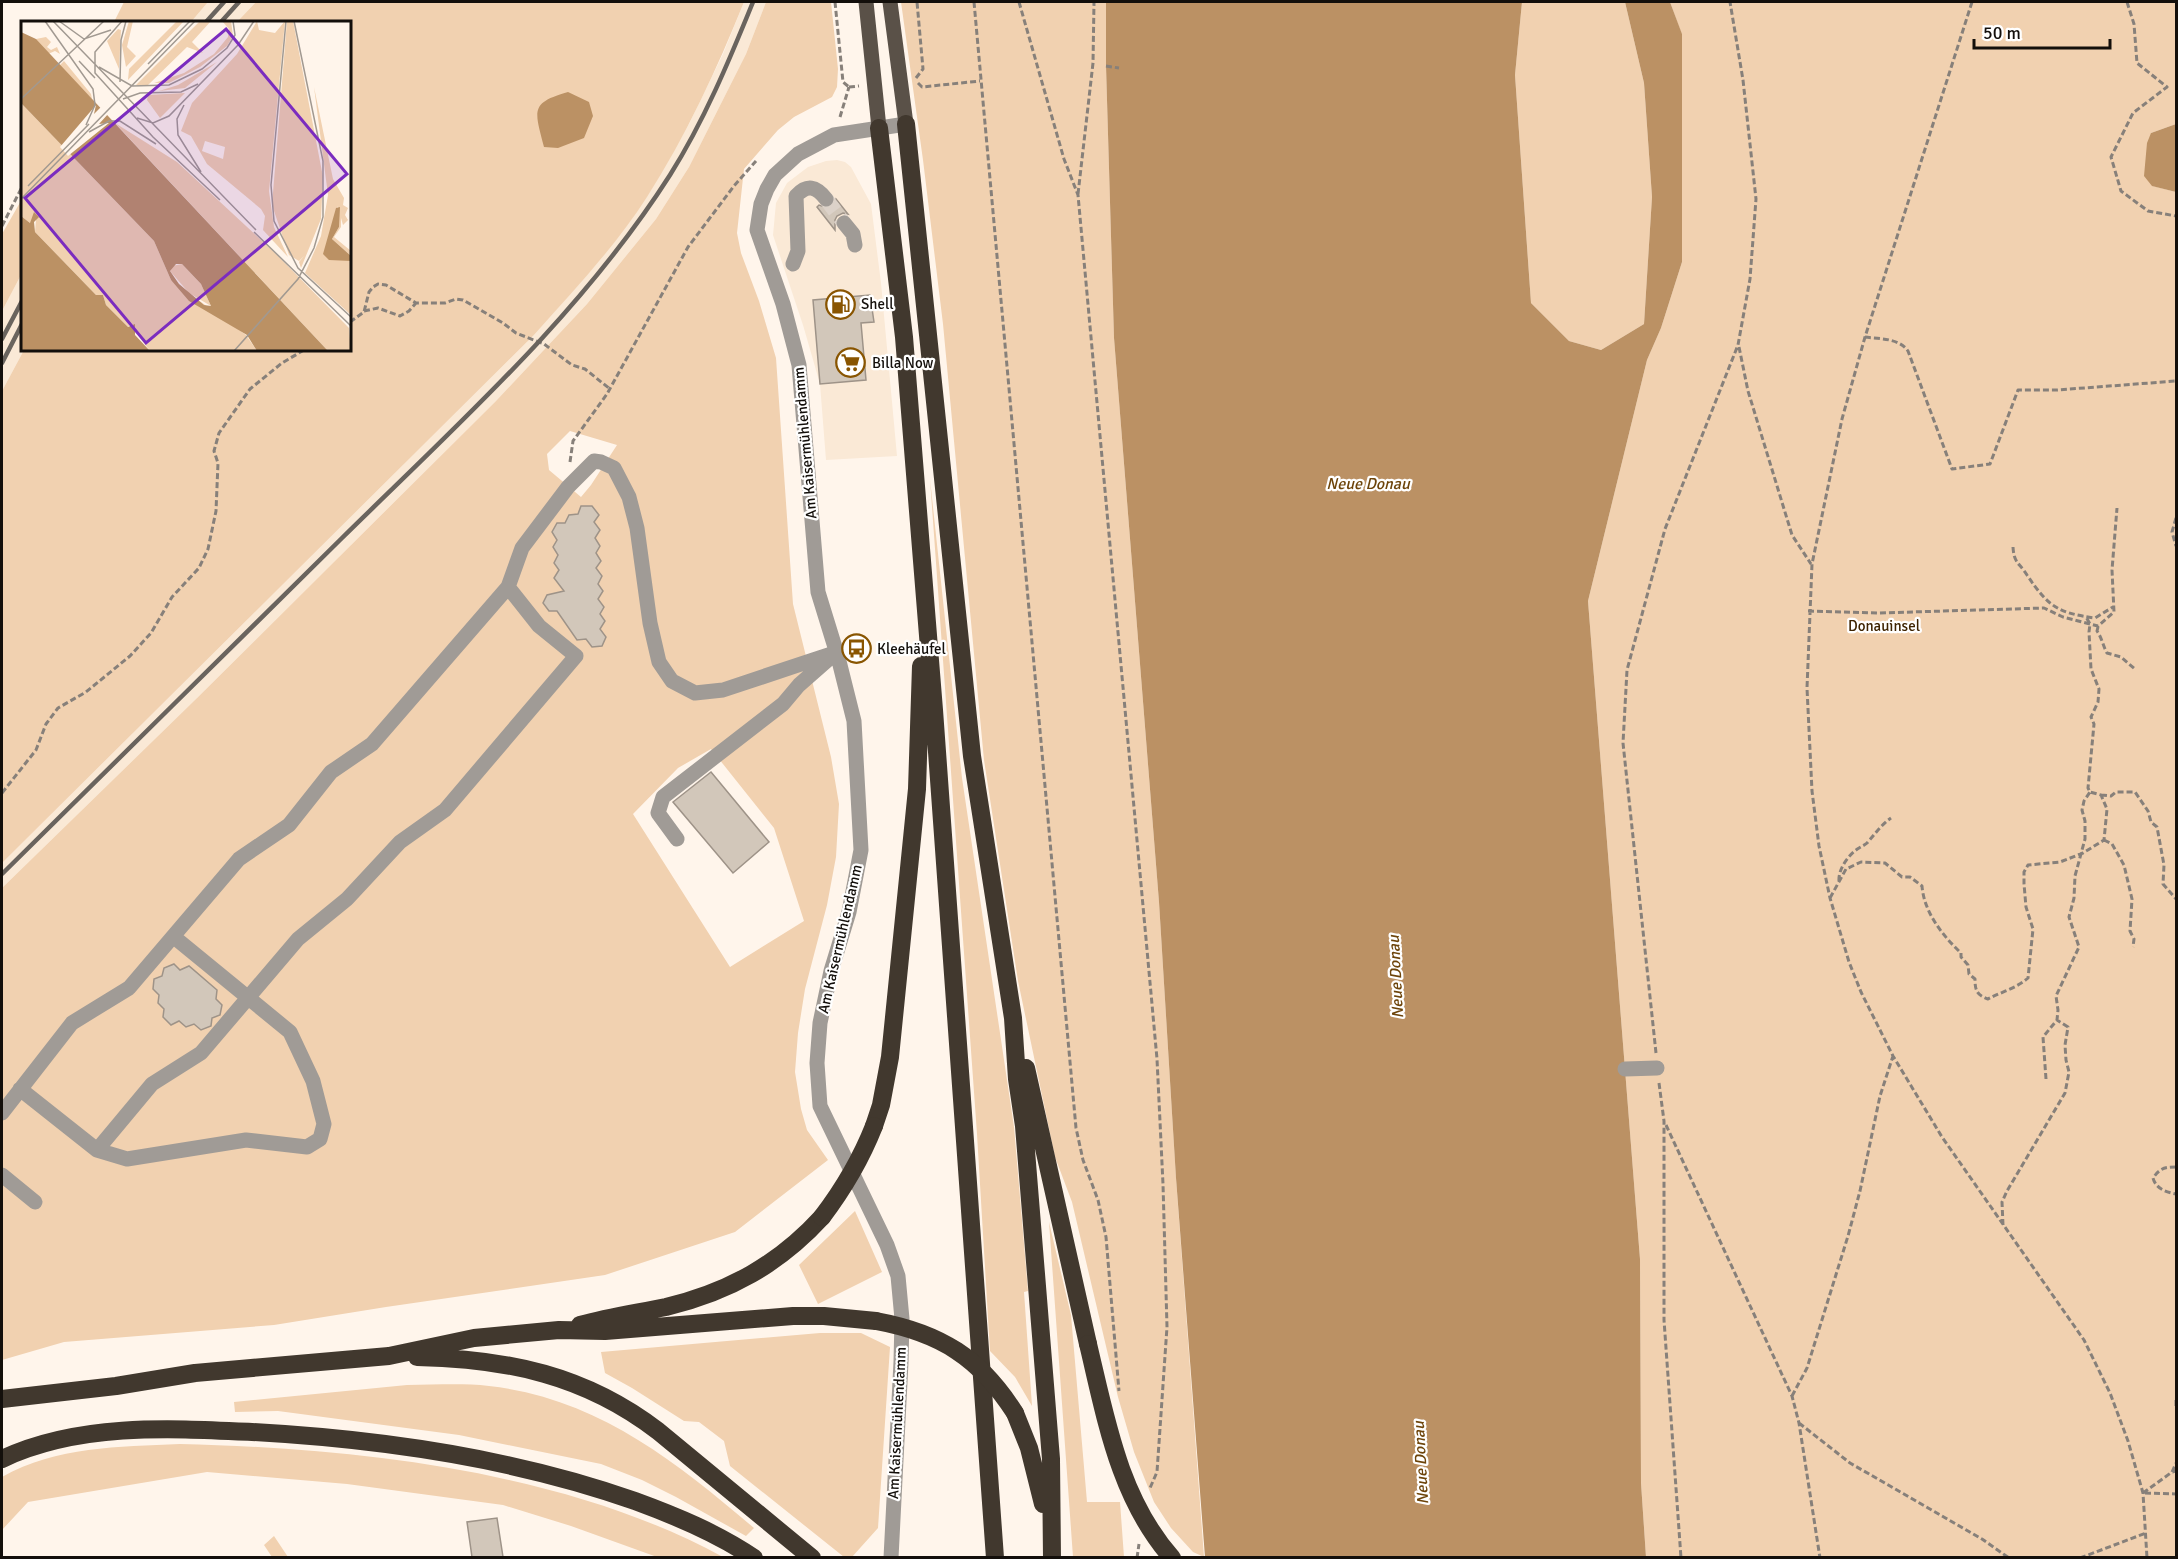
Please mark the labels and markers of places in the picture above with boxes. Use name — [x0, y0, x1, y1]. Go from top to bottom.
fuel station icon: Shell — [824, 288, 856, 320]
place label: Shell — [861, 295, 894, 313]
supermarket icon: Billa Now — [835, 347, 867, 379]
place label: Billa Now — [872, 354, 934, 372]
bus stop icon: Kleehäufel — [840, 633, 872, 665]
place label: Kleehäufel — [877, 640, 946, 658]

